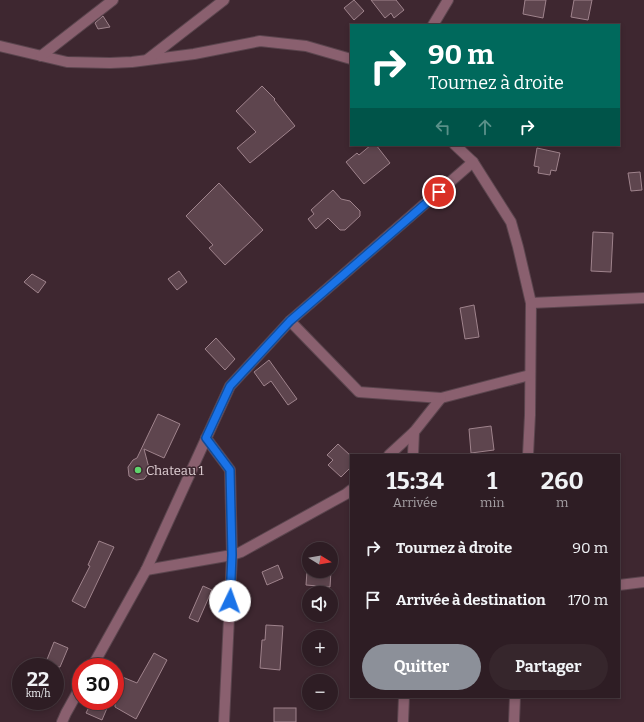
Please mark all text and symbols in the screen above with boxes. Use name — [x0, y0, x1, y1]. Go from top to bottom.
text: 90 m — [428, 38, 494, 71]
icon: right — [362, 40, 414, 92]
text: Tournez à droite — [428, 72, 564, 94]
icon: left — [432, 116, 454, 138]
icon: ahead — [474, 116, 496, 138]
icon: right — [516, 116, 538, 138]
pin — [422, 175, 456, 209]
icon: arrive — [428, 181, 450, 203]
place label: Chateau 1 — [146, 463, 205, 478]
marker: Chateau 1 — [133, 465, 143, 475]
text: 15:34 — [386, 467, 444, 495]
text: 1 — [487, 467, 497, 495]
text: 260 — [541, 467, 584, 495]
text: Arrivée — [393, 495, 437, 510]
text: min — [480, 495, 505, 510]
text: m — [556, 495, 568, 510]
icon: right — [362, 537, 384, 559]
text: Tournez à droite — [396, 539, 512, 557]
text: 90 m — [572, 539, 608, 557]
north arrow — [302, 542, 338, 578]
map controls — [302, 542, 338, 710]
position arrow — [209, 580, 251, 622]
button: sound — [302, 586, 338, 622]
icon: arrive — [362, 589, 384, 611]
text: Arrivée à destination — [396, 591, 546, 609]
text: 170 m — [568, 591, 608, 609]
button: + — [302, 630, 338, 666]
button: Quitter — [362, 644, 481, 690]
button: Partager — [489, 644, 608, 690]
speed limit sign: 30 — [72, 658, 124, 710]
text: 22 — [27, 667, 49, 691]
button: − — [302, 674, 338, 710]
text: km/h — [26, 688, 50, 700]

